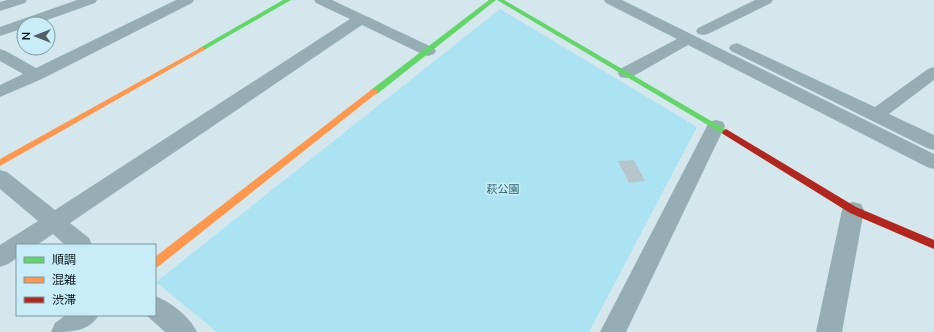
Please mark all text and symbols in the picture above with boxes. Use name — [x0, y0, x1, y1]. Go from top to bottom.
north arrow — [16, 16, 56, 56]
text: N — [19, 32, 33, 40]
park label: 萩公園 — [487, 182, 520, 196]
legend — [16, 244, 156, 316]
text: 順調 — [52, 252, 76, 267]
text: 混雑 — [52, 272, 76, 287]
text: 渋滞 — [52, 292, 76, 307]

